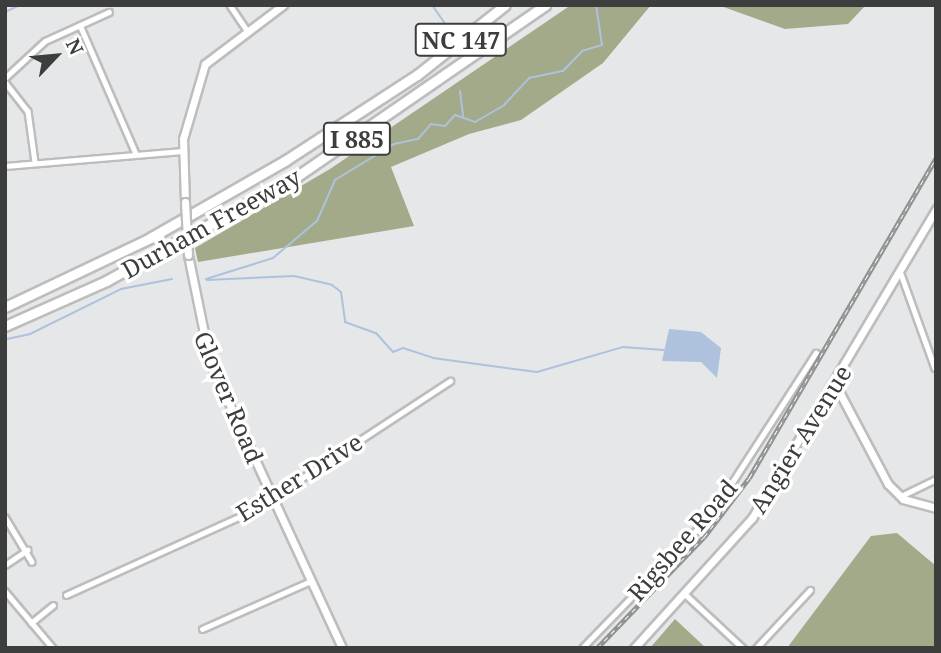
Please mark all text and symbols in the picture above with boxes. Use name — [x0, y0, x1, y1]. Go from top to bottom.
road number: NC 147 — [414, 20, 508, 60]
north arrow — [21, 21, 91, 91]
text: N — [60, 34, 90, 59]
road number: I 885 — [322, 120, 392, 158]
street label: Durham Freeway — [117, 162, 305, 284]
street label: Glover Road — [188, 327, 270, 467]
street label: Angier Avenue — [743, 360, 857, 518]
street label: Esther Drive — [231, 427, 367, 527]
street label: Rigsbee Road — [621, 473, 743, 607]

